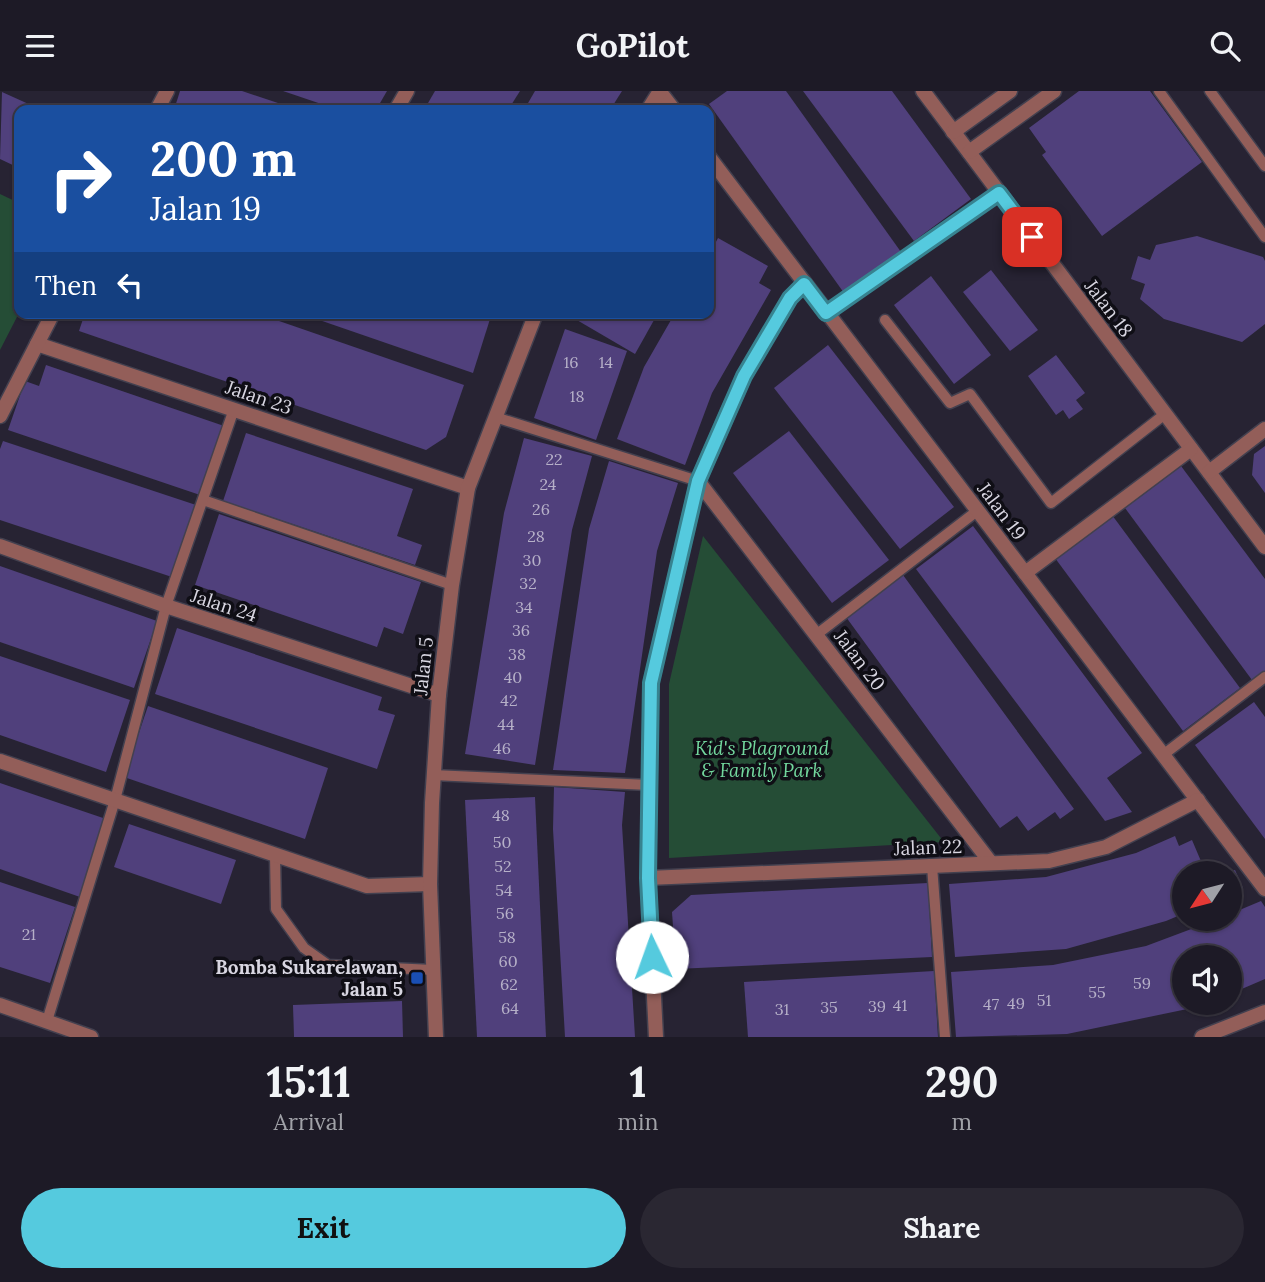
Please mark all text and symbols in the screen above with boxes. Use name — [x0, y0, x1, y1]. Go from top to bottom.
text: GoPilot — [576, 25, 689, 66]
icon: menu — [21, 27, 59, 65]
icon: search — [1206, 27, 1244, 65]
text: 200 m — [150, 127, 296, 189]
icon: right — [35, 133, 126, 224]
text: Jalan 19 — [150, 188, 261, 229]
pin — [1002, 207, 1062, 267]
icon: arrive — [1013, 218, 1051, 256]
icon: left — [111, 266, 149, 304]
text: Then — [35, 269, 97, 302]
street label: Jalan 18 — [1079, 274, 1138, 341]
house number: 16 — [563, 352, 579, 372]
house number: 14 — [599, 352, 614, 372]
street label: Jalan 23 — [222, 374, 295, 420]
house number: 18 — [570, 386, 584, 406]
house number: 22 — [545, 449, 563, 469]
house number: 24 — [540, 474, 557, 494]
street label: Jalan 19 — [972, 477, 1031, 545]
house number: 26 — [532, 499, 550, 519]
house number: 28 — [527, 526, 545, 546]
house number: 30 — [523, 550, 541, 570]
house number: 32 — [519, 573, 537, 593]
street label: Jalan 24 — [187, 583, 260, 627]
house number: 34 — [515, 597, 533, 617]
house number: 36 — [512, 620, 530, 640]
street label: Jalan 20 — [829, 624, 891, 695]
street label: Jalan 5 — [408, 636, 438, 697]
house number: 38 — [508, 644, 526, 664]
house number: 40 — [504, 667, 522, 687]
house number: 42 — [500, 690, 518, 710]
house number: 44 — [497, 714, 515, 734]
park label: Kid's Plaground & Family Park — [695, 736, 830, 782]
house number: 46 — [493, 738, 511, 758]
house number: 48 — [492, 805, 510, 825]
house number: 50 — [493, 832, 511, 852]
street label: Jalan 22 — [892, 834, 963, 860]
house number: 52 — [494, 856, 512, 876]
north arrow — [1172, 861, 1242, 931]
map controls — [1172, 861, 1242, 1015]
house number: 54 — [495, 880, 513, 900]
house number: 56 — [496, 903, 514, 923]
position arrow — [615, 920, 689, 994]
house number: 21 — [22, 924, 36, 944]
house number: 58 — [498, 927, 516, 947]
button: sound — [1172, 945, 1242, 1015]
house number: 60 — [498, 951, 518, 971]
place label: Bomba Sukarelawan, Jalan 5 — [215, 955, 403, 1001]
marker: Bomba Sukarelawan, Jalan 5 — [409, 970, 425, 986]
house number: 59 — [1133, 973, 1151, 993]
house number: 62 — [500, 974, 518, 994]
house number: 55 — [1088, 982, 1106, 1002]
house number: 51 — [1037, 990, 1051, 1010]
house number: 49 — [1007, 993, 1025, 1013]
house number: 47 — [983, 994, 1000, 1014]
house number: 41 — [893, 995, 907, 1015]
house number: 39 — [868, 996, 886, 1016]
house number: 35 — [820, 997, 838, 1017]
house number: 64 — [501, 998, 519, 1018]
house number: 31 — [775, 999, 790, 1019]
text: 15:11 — [267, 1055, 351, 1109]
text: 1 — [629, 1055, 647, 1109]
text: 290 — [925, 1055, 998, 1109]
text: Arrival — [274, 1107, 344, 1136]
text: min — [618, 1107, 659, 1136]
text: m — [951, 1107, 972, 1136]
button: Exit — [21, 1188, 626, 1268]
button: Share — [640, 1188, 1244, 1268]

